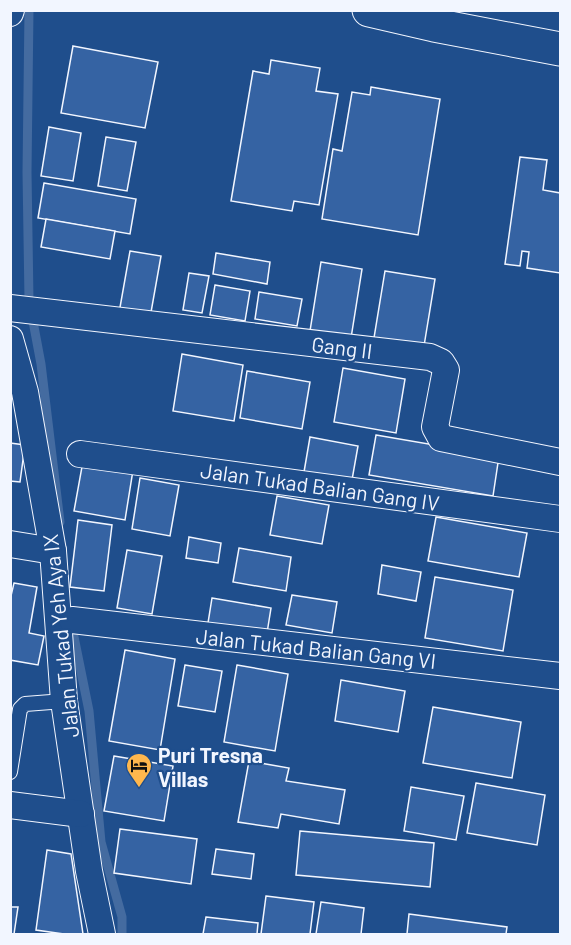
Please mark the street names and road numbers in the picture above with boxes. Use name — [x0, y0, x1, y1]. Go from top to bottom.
street label: Gang II — [310, 331, 374, 363]
street label: Jalan Tukad Balian Gang IV — [199, 457, 441, 515]
street label: Jalan Tukad Yeh Aya IX — [37, 533, 83, 739]
street label: Jalan Tukad Balian Gang VI — [195, 623, 437, 673]

